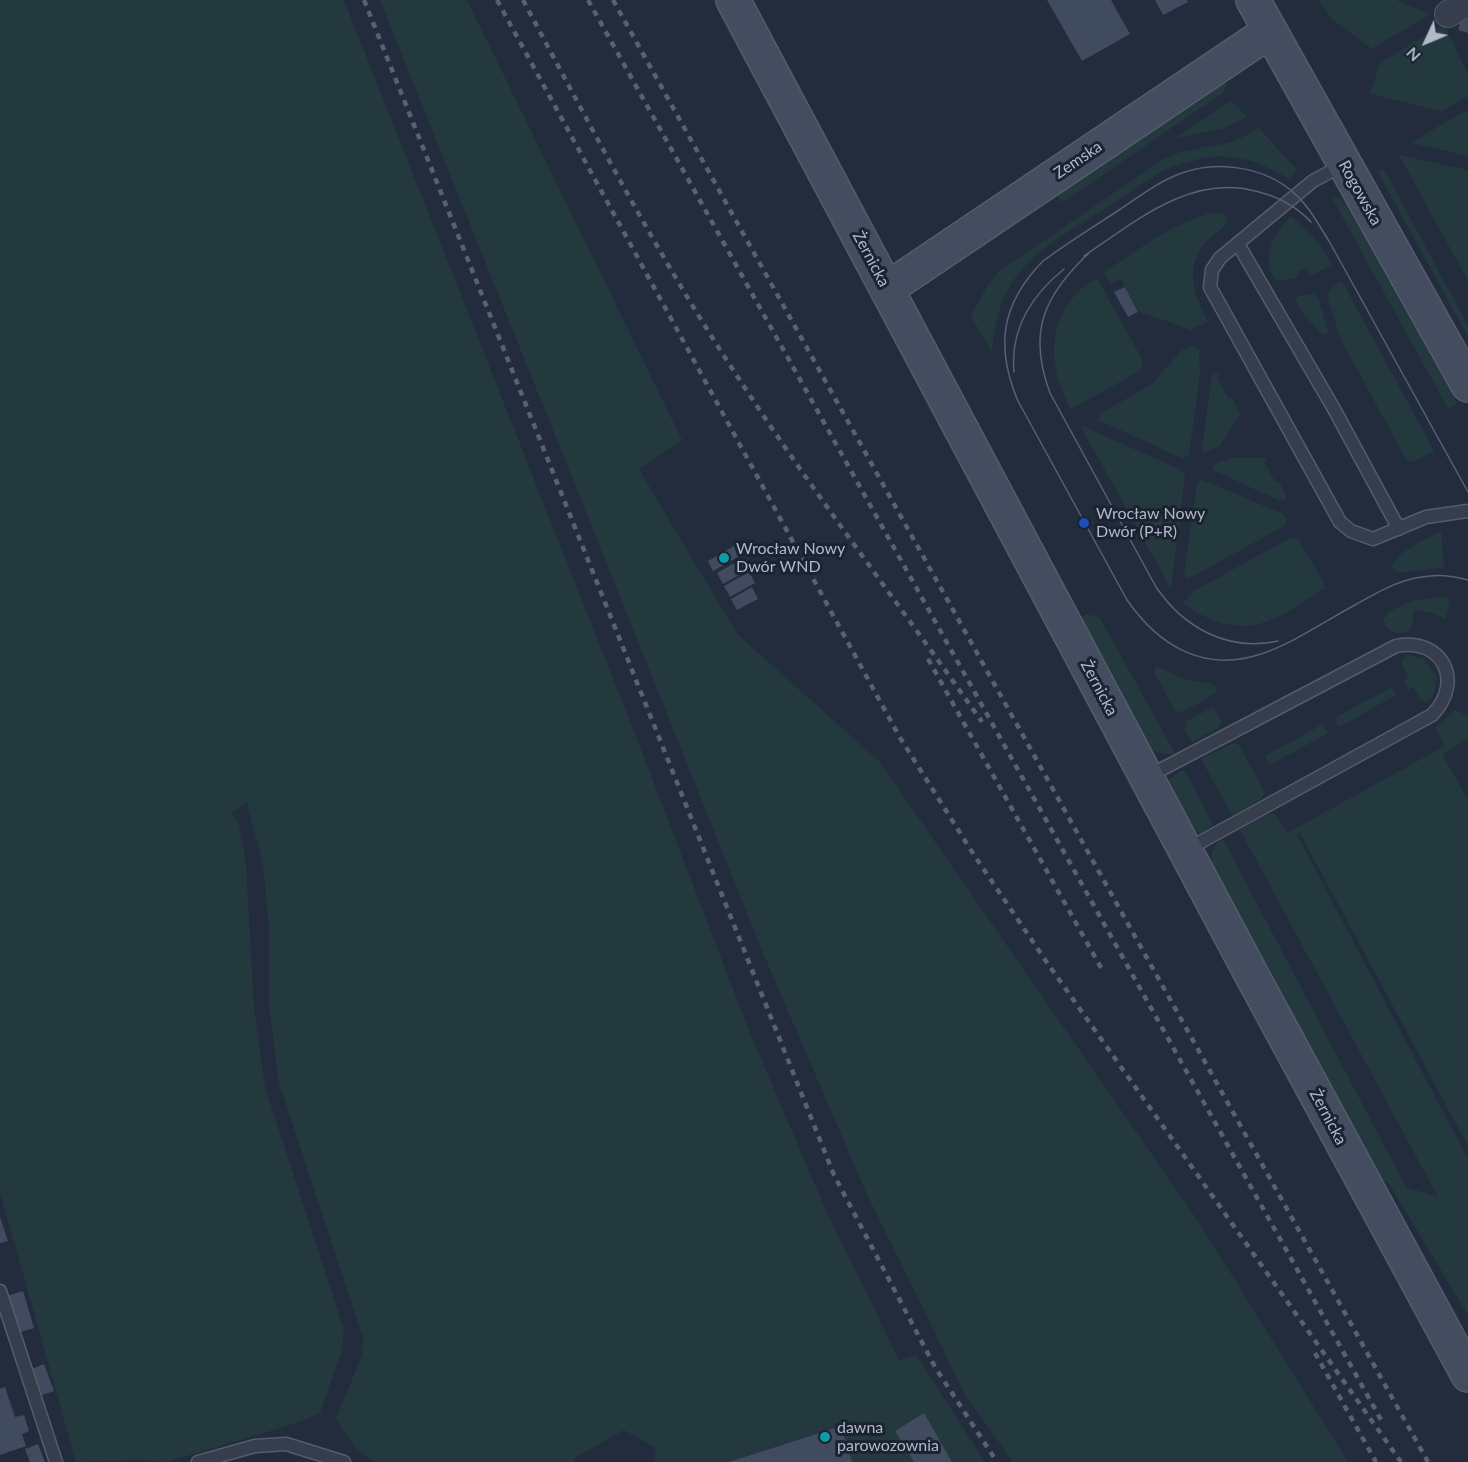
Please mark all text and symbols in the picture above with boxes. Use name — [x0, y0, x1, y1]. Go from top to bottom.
north arrow — [1396, 12, 1456, 72]
text: N — [1402, 44, 1424, 66]
street label: Zemska — [1050, 137, 1106, 183]
street label: Rogowska — [1334, 157, 1386, 229]
street label: Żernicka — [848, 228, 894, 290]
place label: Wrocław Nowy Dwór (P+R) — [1096, 504, 1205, 542]
marker: Wrocław Nowy Dwór (P+R) — [1077, 516, 1091, 530]
place label: Wrocław Nowy Dwór WND — [736, 539, 845, 577]
marker: Wrocław Nowy Dwór WND — [717, 551, 731, 565]
street label: Żernicka — [1076, 657, 1122, 719]
street label: Żernicka — [1305, 1086, 1351, 1148]
place label: dawna parowozownia — [837, 1418, 939, 1456]
marker: dawna parowozownia — [818, 1430, 832, 1444]

